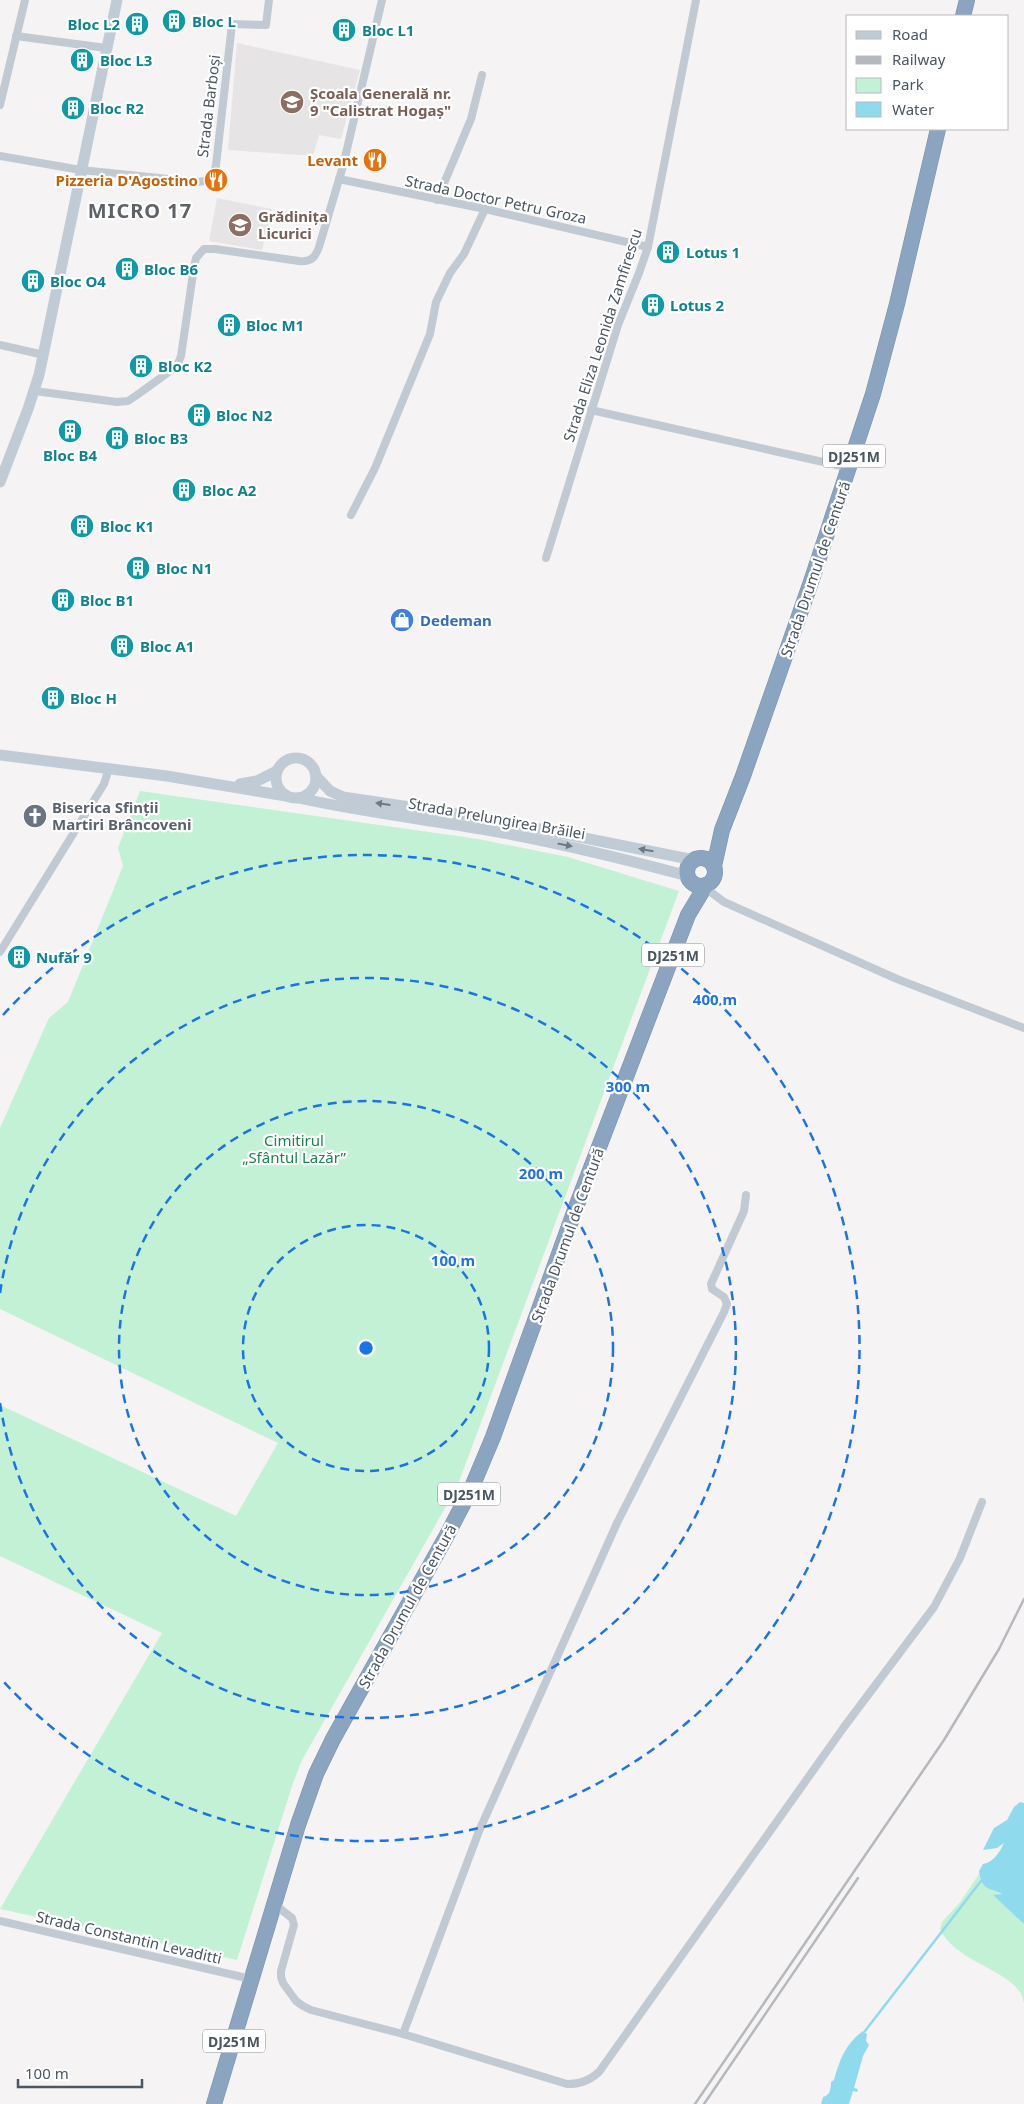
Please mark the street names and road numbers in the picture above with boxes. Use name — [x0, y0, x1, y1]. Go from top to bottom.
street label: Strada Barboși — [192, 54, 224, 158]
street label: Strada Doctor Petru Groza — [404, 170, 588, 228]
street label: Strada Eliza Leonida Zamfirescu — [558, 226, 646, 444]
road number: DJ251M — [823, 444, 885, 468]
street label: Strada Drumul de Centură — [775, 478, 855, 660]
street label: Strada Prelungirea Brăilei — [407, 793, 587, 843]
road number: DJ251M — [642, 944, 704, 966]
street label: Strada Drumul de Centură — [526, 1145, 608, 1325]
road number: DJ251M — [438, 1482, 500, 1506]
street label: Strada Drumul de Centură — [353, 1520, 461, 1692]
street label: Strada Constantin Levaditti — [34, 1906, 224, 1968]
road number: DJ251M — [203, 2030, 265, 2052]

